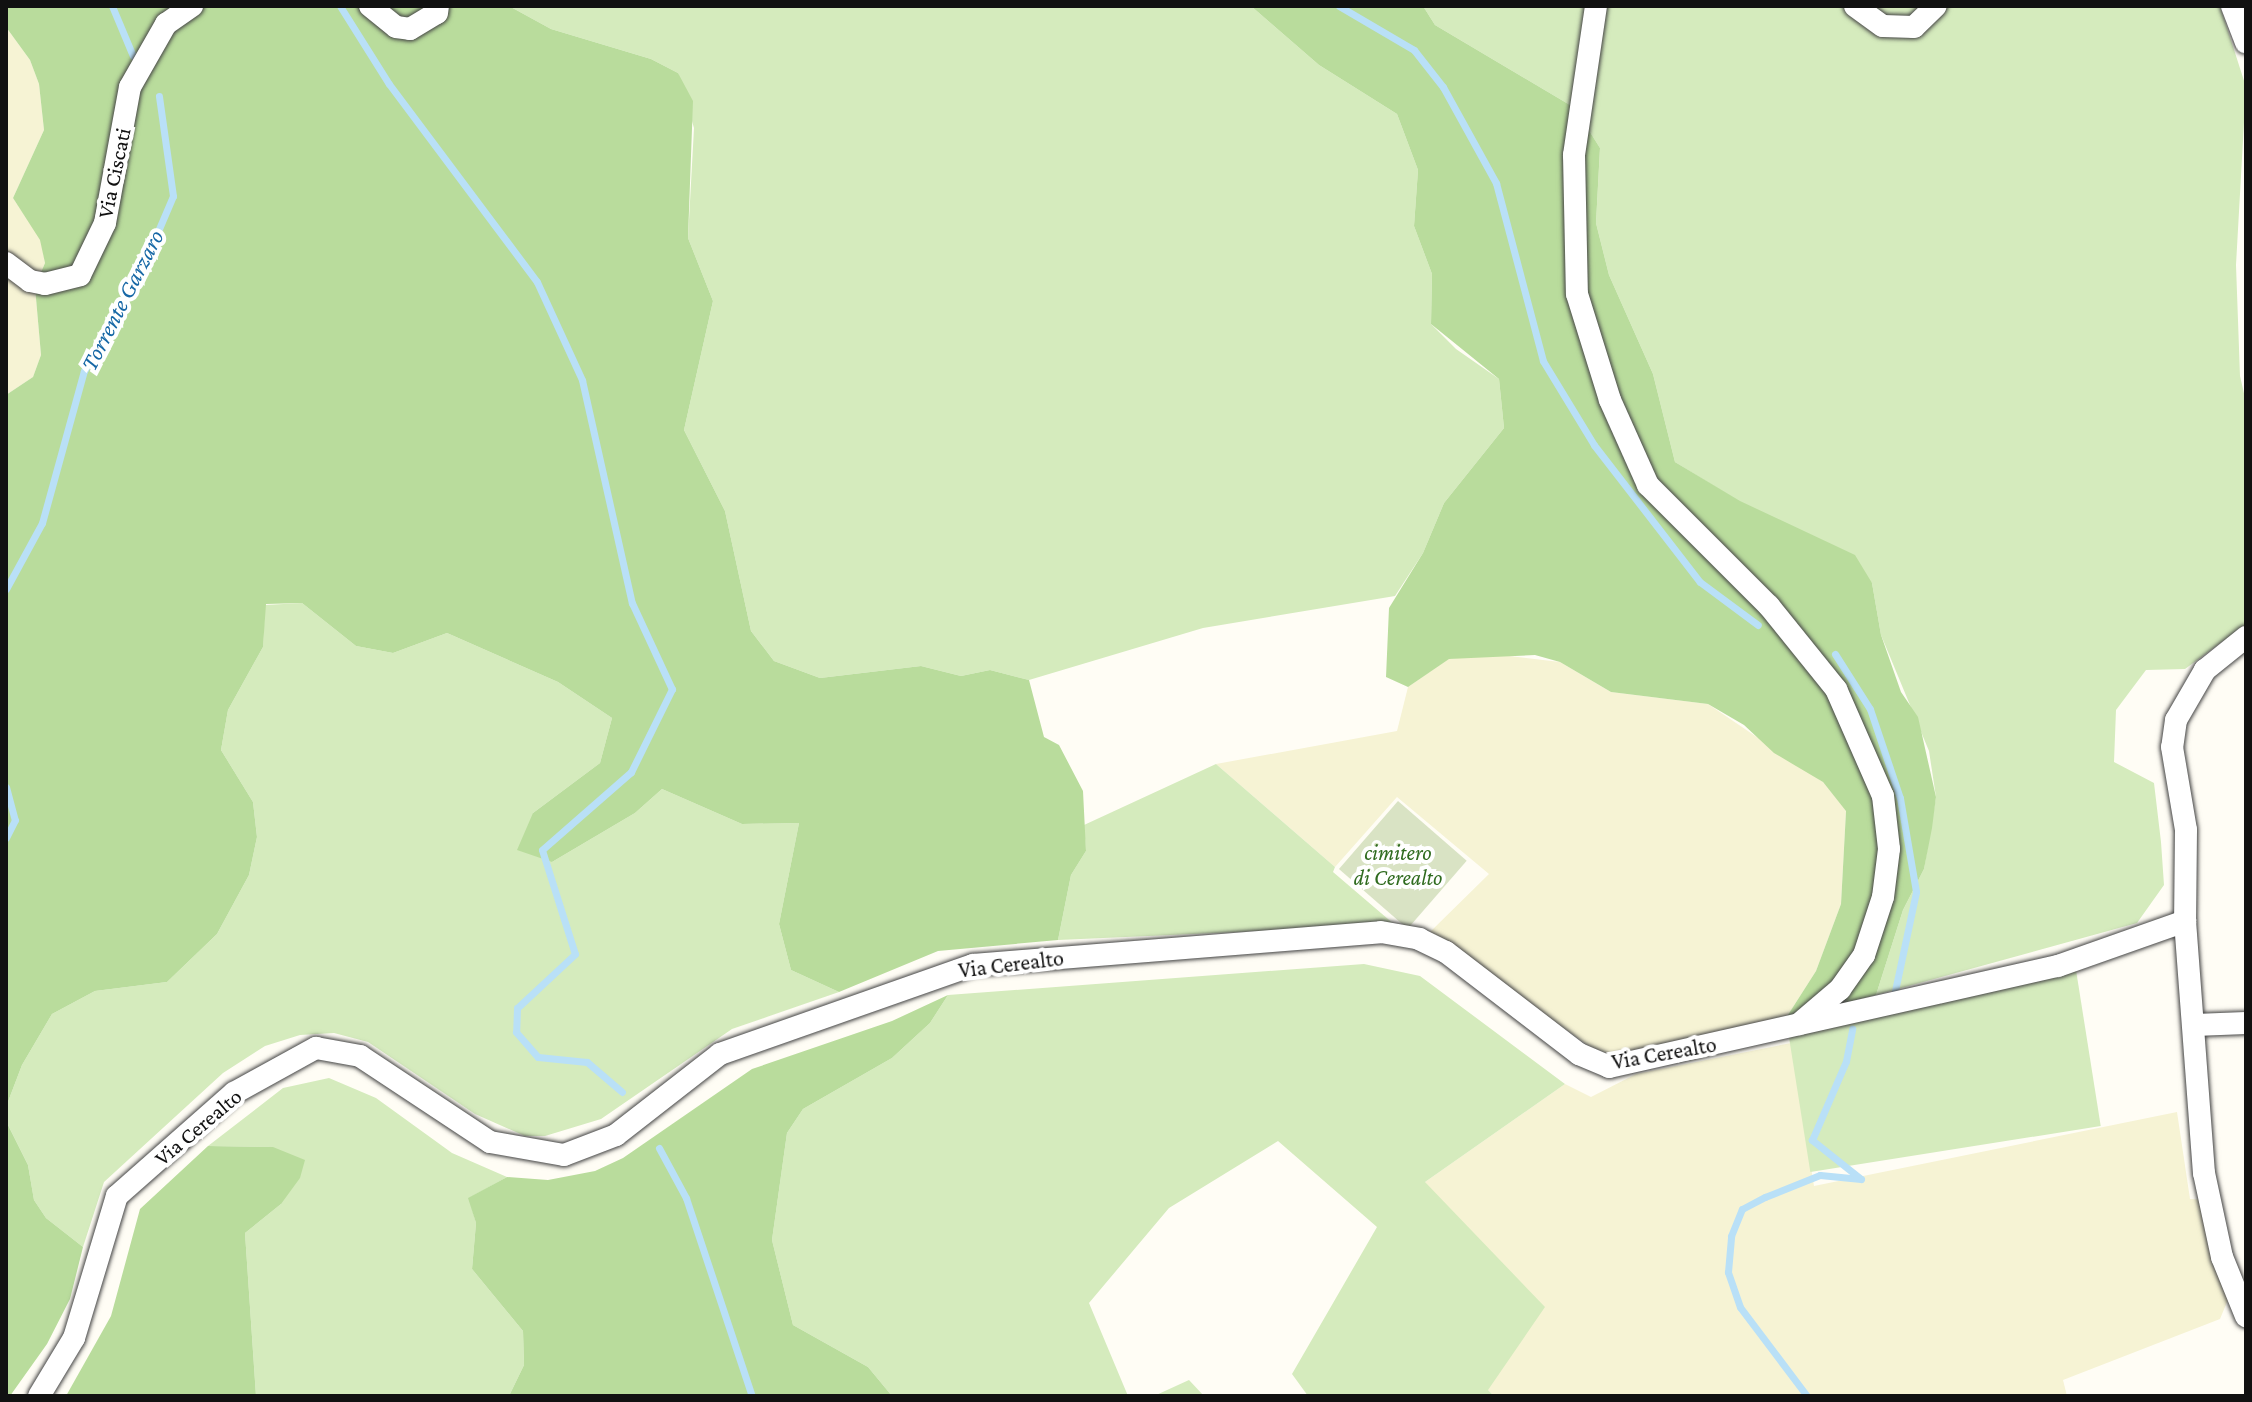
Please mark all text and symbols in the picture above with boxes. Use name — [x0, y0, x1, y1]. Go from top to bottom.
street label: Via Ciscati — [92, 125, 136, 221]
water label: Torrente Garzaro — [74, 225, 170, 375]
park label: cimitero di Cerealto — [1354, 839, 1442, 890]
street label: Via Cerealto — [957, 944, 1065, 984]
street label: Via Cerealto — [1610, 1031, 1718, 1075]
street label: Via Cerealto — [149, 1083, 247, 1171]

